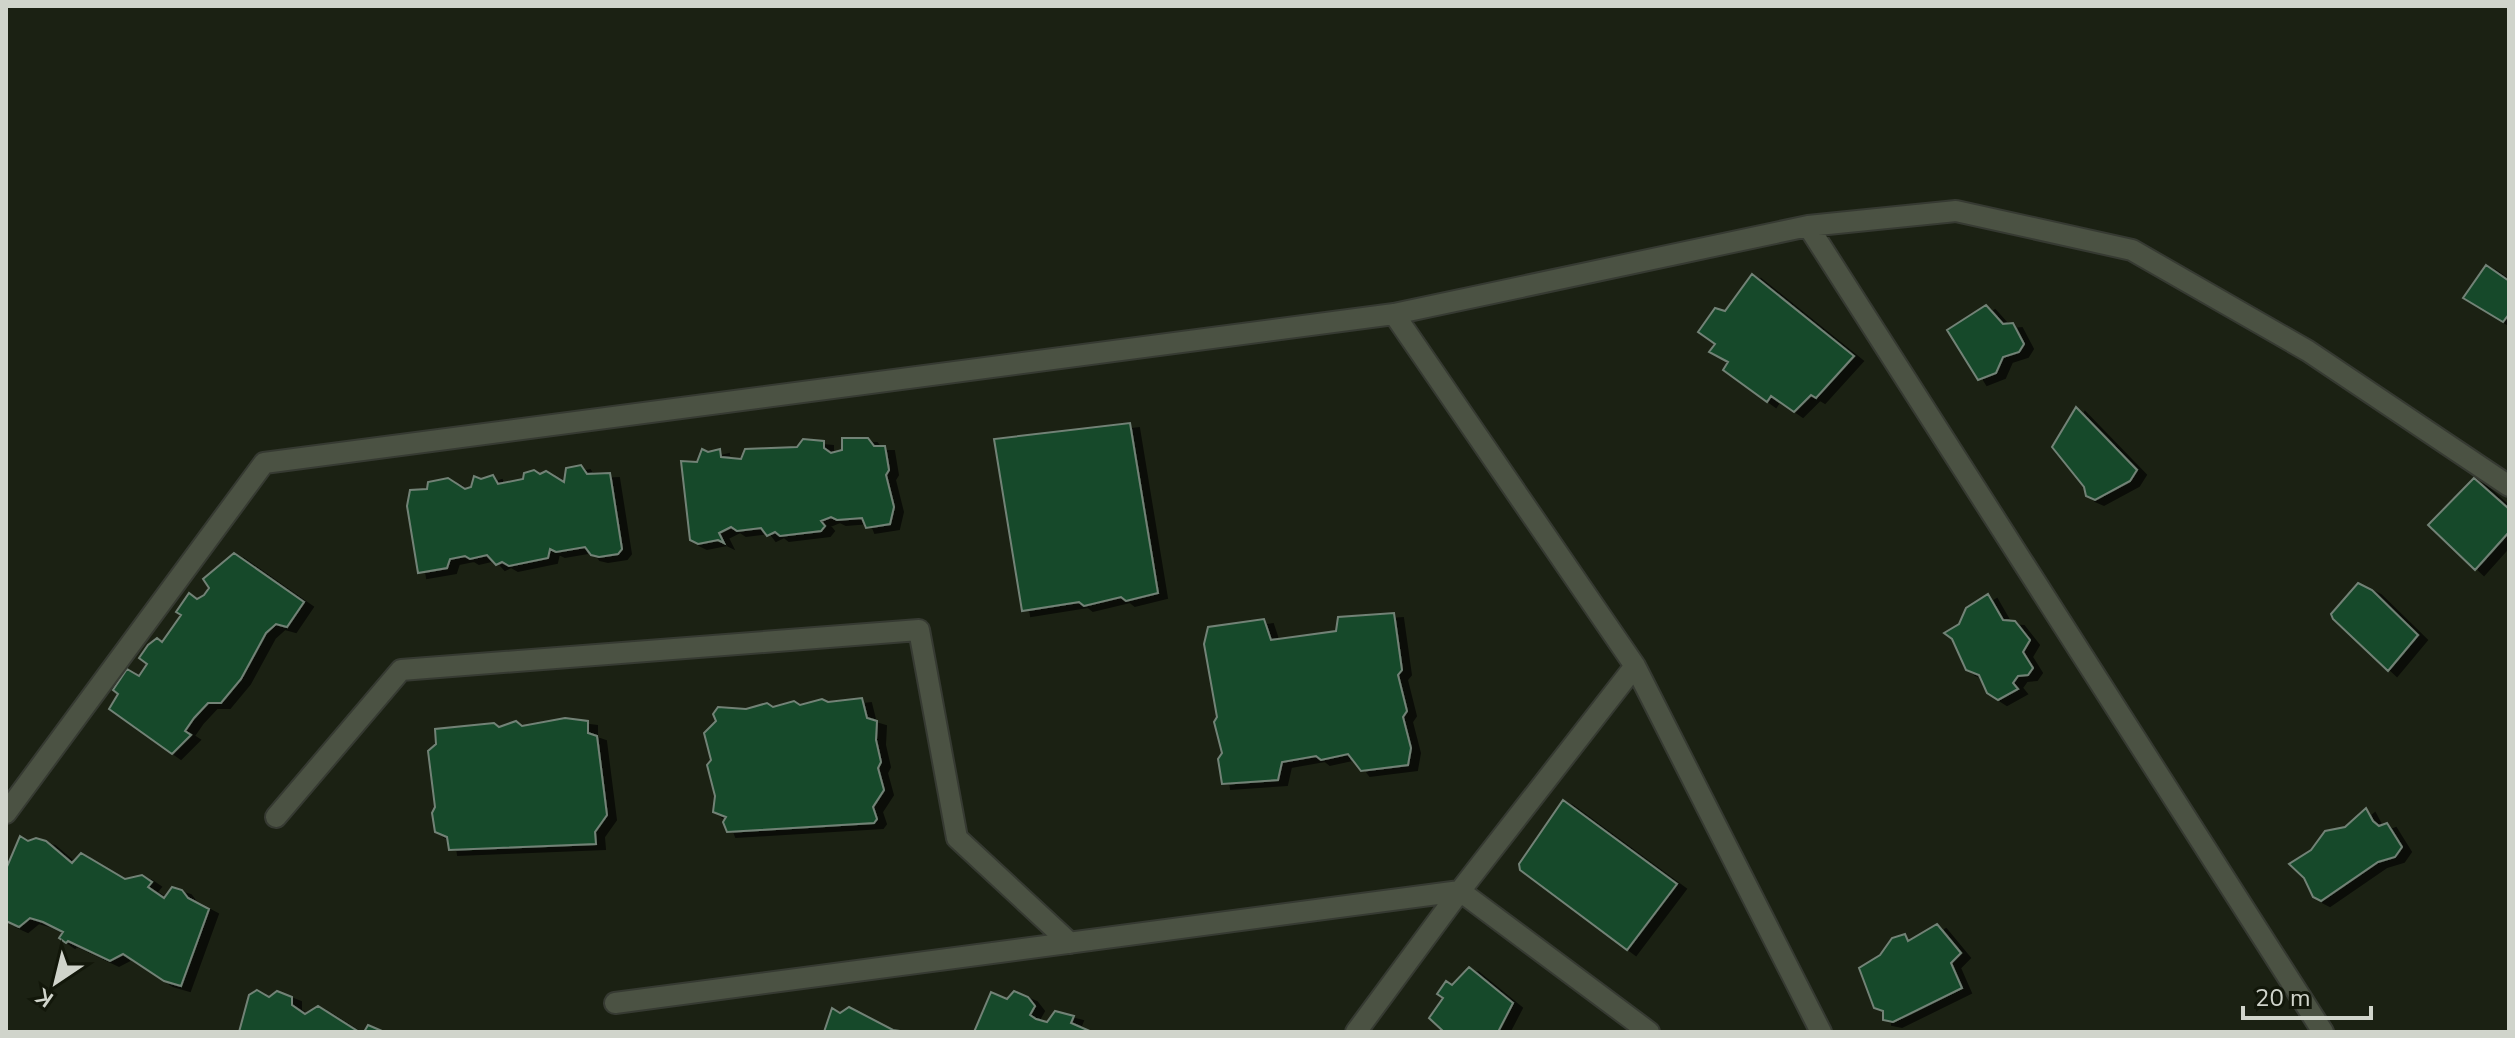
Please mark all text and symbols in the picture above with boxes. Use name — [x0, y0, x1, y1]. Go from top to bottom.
north arrow — [16, 942, 96, 1022]
scale bar — [2243, 970, 2371, 1020]
text: K — [29, 980, 60, 1014]
text: 20 m — [2255, 982, 2311, 1014]

